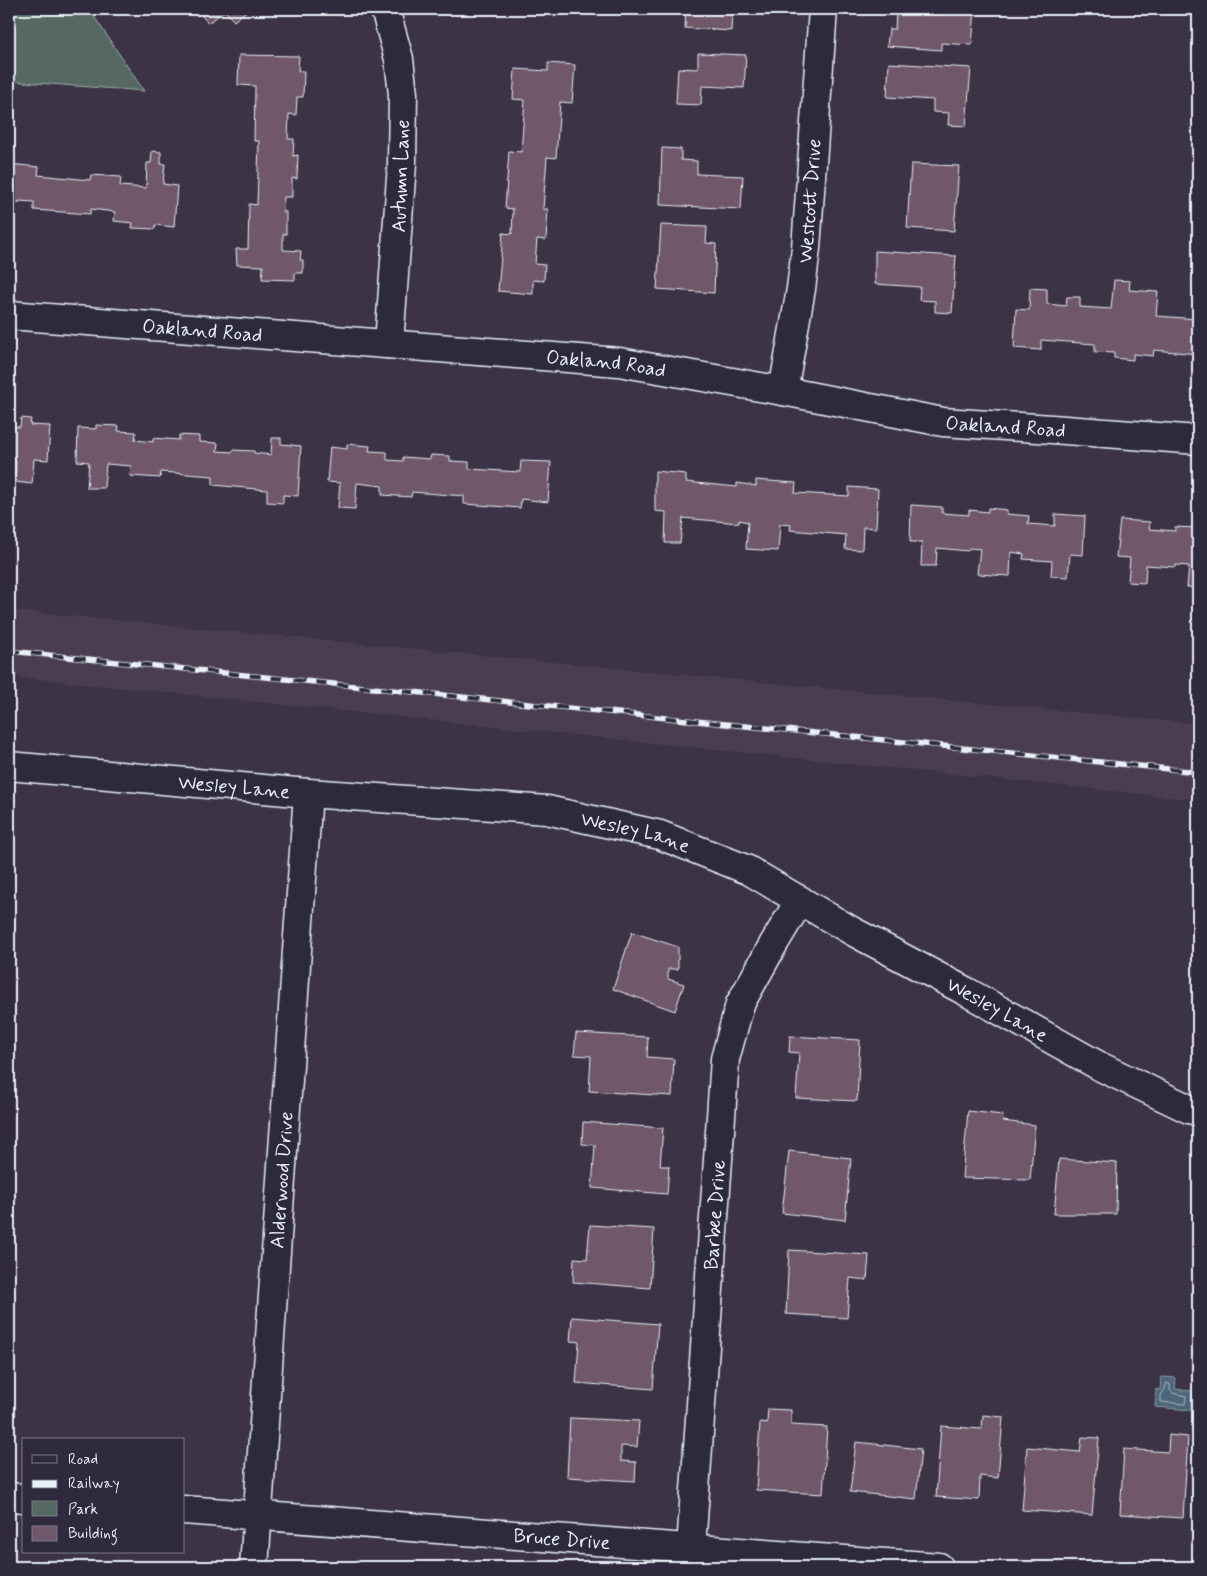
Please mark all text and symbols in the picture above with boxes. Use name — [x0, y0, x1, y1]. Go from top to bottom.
street label: Autumn Lane — [386, 119, 417, 233]
street label: Westcott Drive — [792, 138, 829, 265]
street label: Oakland Road — [141, 313, 263, 349]
street label: Oakland Road — [545, 344, 668, 385]
street label: Oakland Road — [944, 410, 1067, 445]
street label: Wesley Lane — [177, 769, 291, 806]
street label: Wesley Lane — [578, 806, 694, 861]
street label: Wesley Lane — [941, 971, 1053, 1050]
street label: Alderwood Drive — [264, 1111, 301, 1249]
street label: Barbee Drive — [698, 1159, 733, 1271]
legend — [22, 1438, 185, 1554]
text: Road — [68, 1450, 98, 1470]
text: Railway — [68, 1474, 120, 1494]
text: Park — [68, 1500, 98, 1520]
street label: Bruce Drive — [512, 1523, 611, 1557]
text: Building — [68, 1524, 118, 1545]

